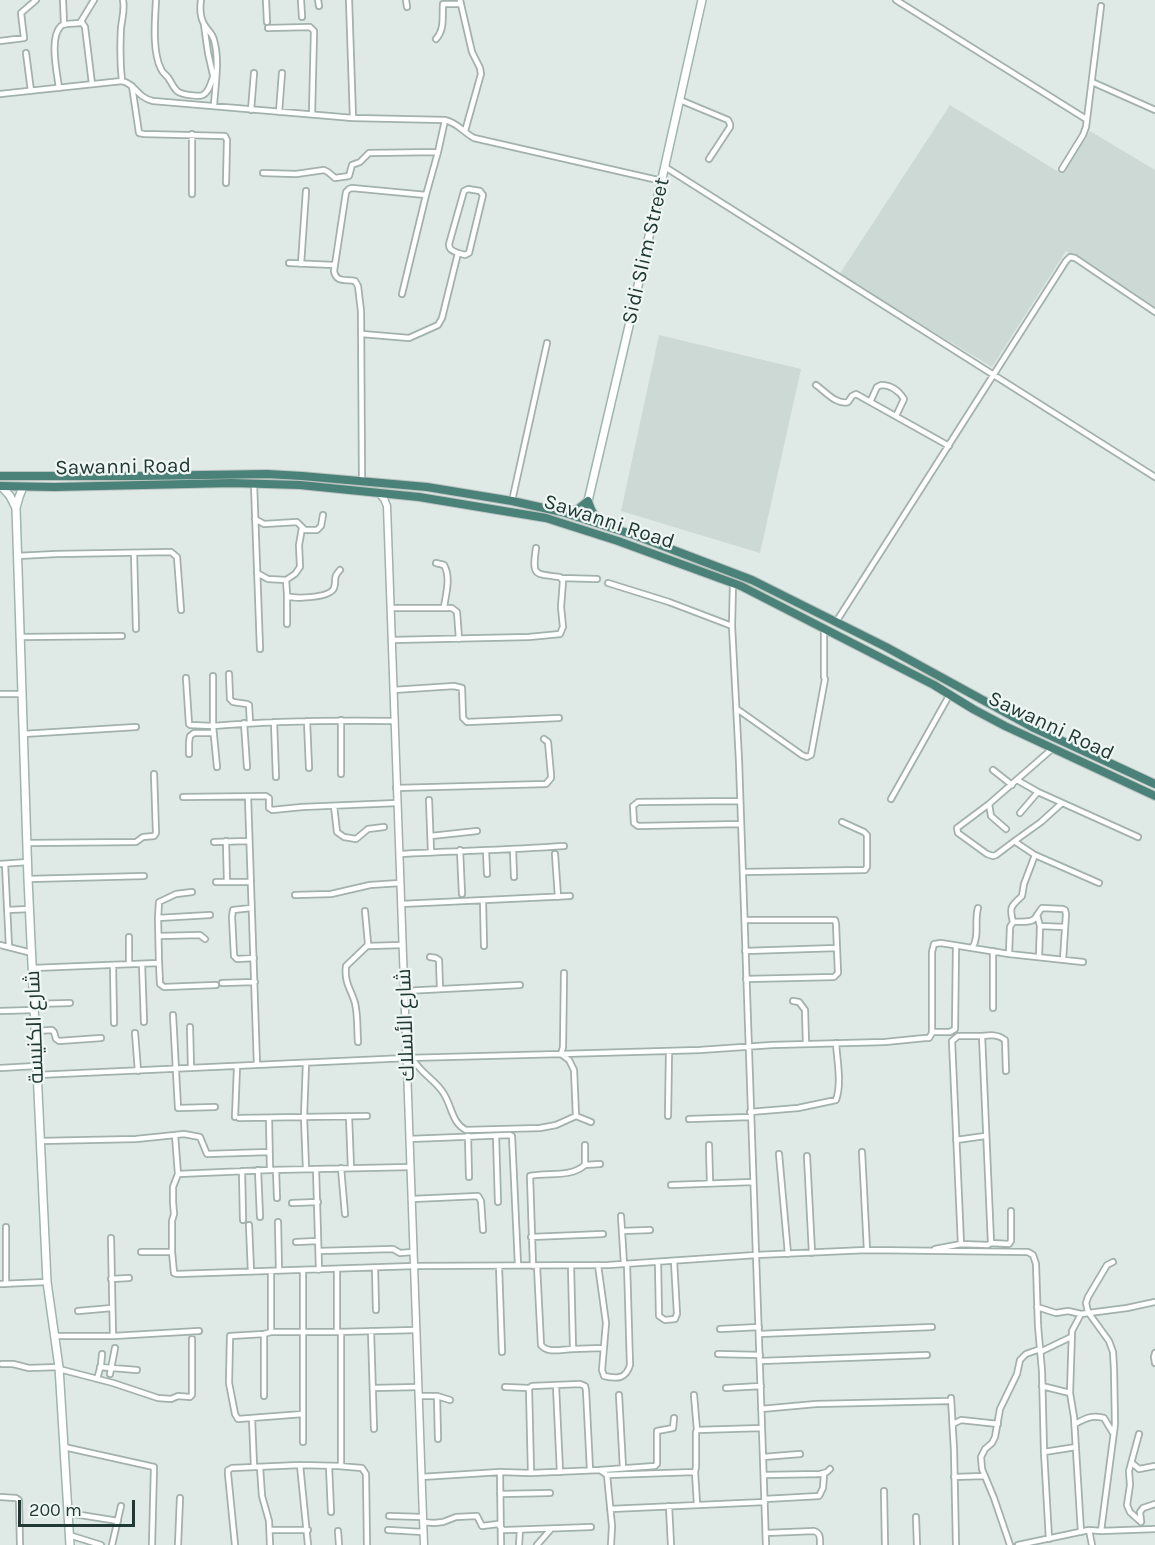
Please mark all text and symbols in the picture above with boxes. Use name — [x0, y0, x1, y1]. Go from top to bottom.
street label: Sidi Slim Street — [617, 175, 675, 327]
street label: Sawanni Road — [55, 453, 191, 481]
street label: Sawanni Road — [540, 489, 678, 555]
street label: Sawanni Road — [984, 686, 1118, 766]
street label: شارع الأسلاك — [391, 968, 421, 1082]
street label: شارع الكنيسة — [20, 970, 50, 1084]
scale bar — [21, 1488, 138, 1526]
text: 200 m — [29, 1499, 82, 1521]

